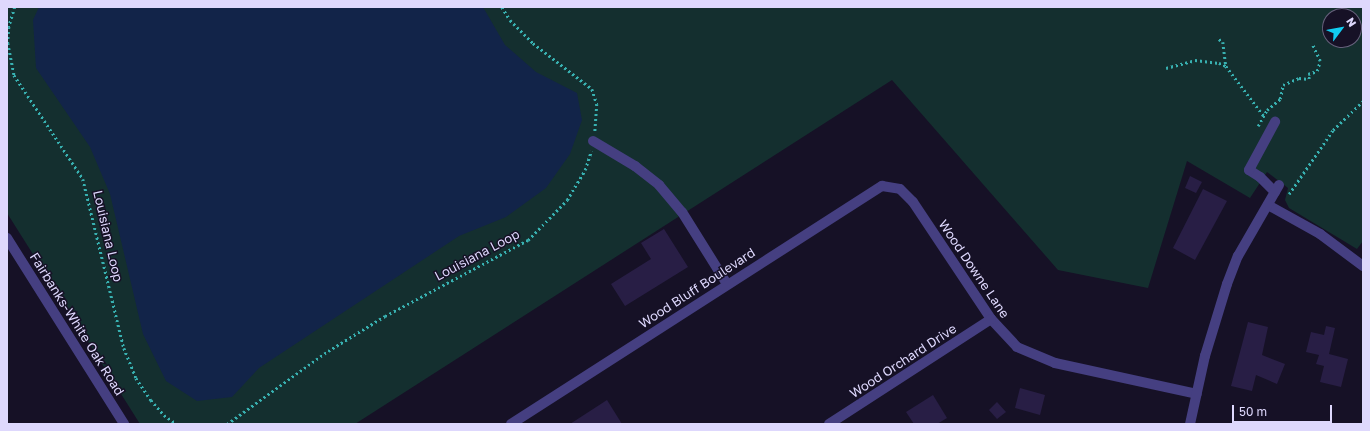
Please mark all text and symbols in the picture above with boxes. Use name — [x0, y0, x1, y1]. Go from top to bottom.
north arrow — [1322, 8, 1362, 48]
text: N — [1344, 15, 1359, 29]
street label: Louisiana Loop — [90, 189, 126, 283]
street label: Wood Downe Lane — [935, 217, 1013, 321]
street label: Louisiana Loop — [432, 226, 522, 284]
street label: Wood Bluff Boulevard — [636, 245, 758, 331]
street label: Fairbanks-White Oak Road — [27, 250, 127, 398]
street label: Wood Orchard Drive — [847, 321, 959, 401]
scale bar — [1234, 397, 1334, 423]
text: 50 m — [1239, 404, 1267, 419]

